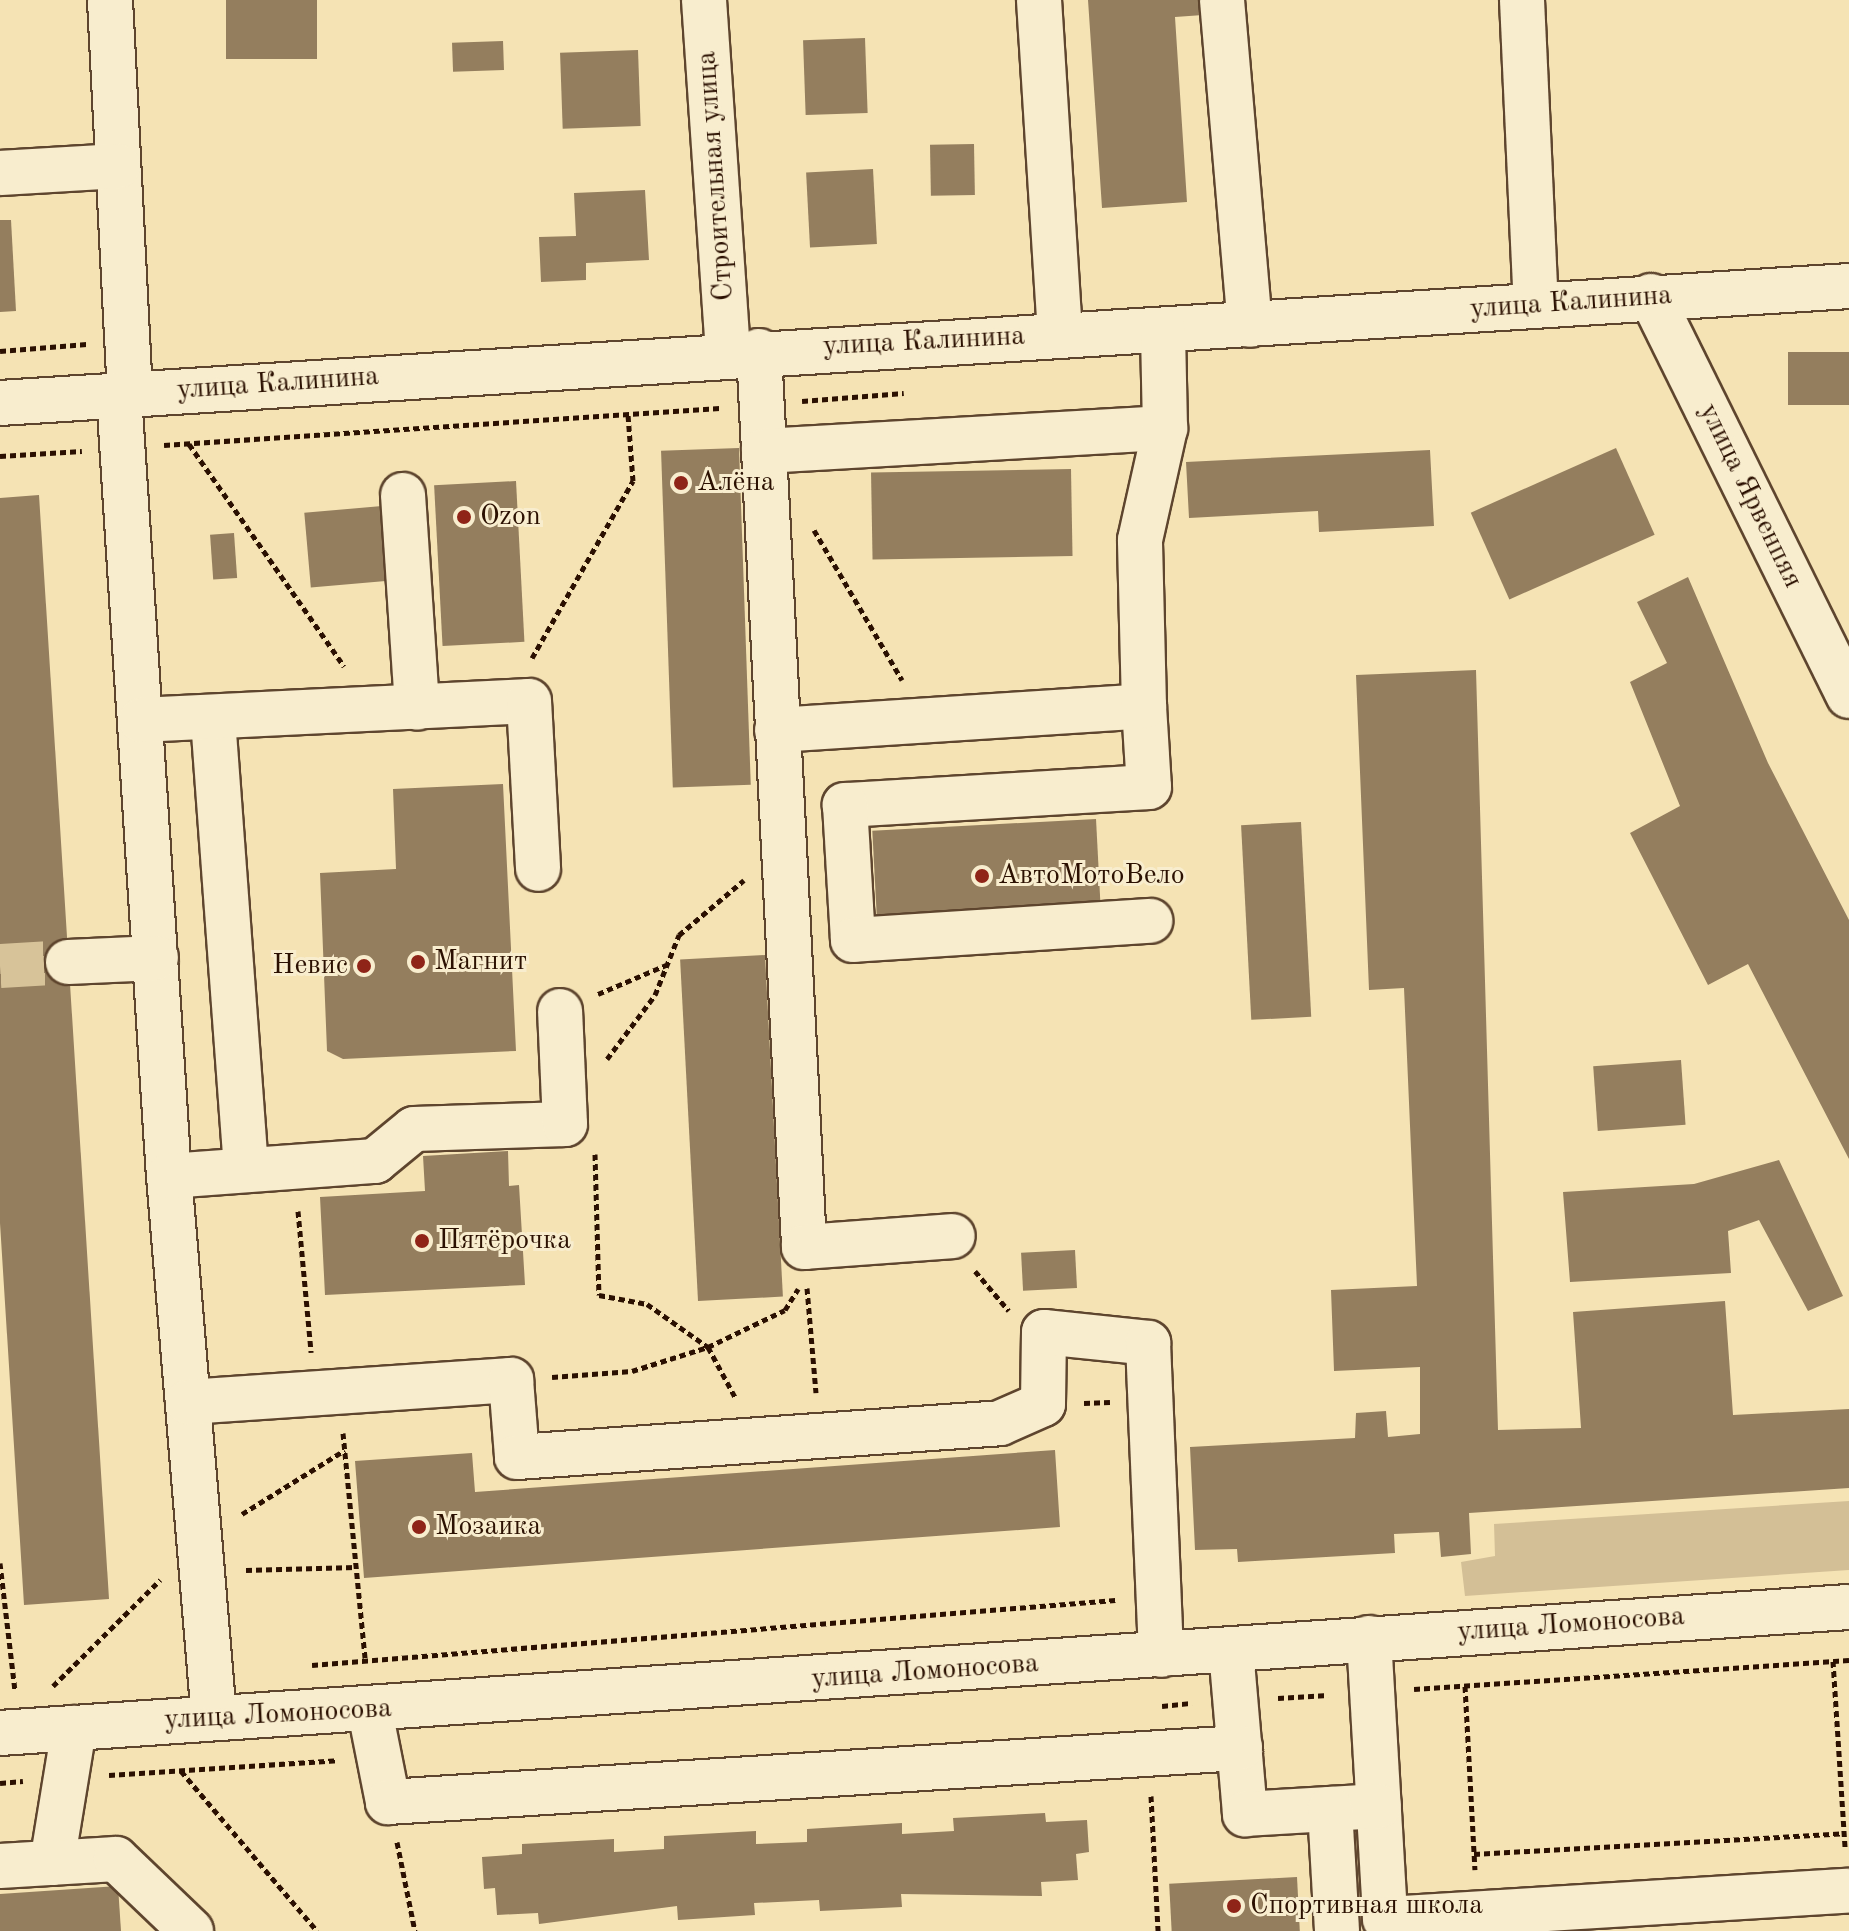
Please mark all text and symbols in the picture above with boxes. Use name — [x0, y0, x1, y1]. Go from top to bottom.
street label: Строительная улица — [691, 50, 741, 302]
street label: улица Калинина — [1469, 279, 1673, 327]
street label: улица Калинина — [822, 320, 1026, 364]
street label: улица Калинина — [176, 360, 380, 408]
street label: улица Ярвенпяя — [1691, 398, 1809, 594]
place label: Алёна — [697, 466, 775, 500]
marker: Алёна — [672, 474, 690, 492]
place label: Ozon — [480, 500, 541, 534]
marker: Ozon — [455, 508, 473, 526]
place label: АвтоМотоВело — [998, 859, 1185, 893]
marker: АвтоМотоВело — [973, 867, 991, 885]
place label: Магнит — [434, 945, 527, 979]
place label: Невис — [272, 949, 348, 983]
marker: Магнит — [409, 953, 427, 971]
marker: Невис — [355, 957, 373, 975]
place label: Пятёрочка — [438, 1224, 571, 1258]
marker: Пятёрочка — [413, 1232, 431, 1250]
place label: Мозаика — [435, 1510, 541, 1544]
marker: Мозаика — [410, 1518, 428, 1536]
street label: улица Ломоносова — [1456, 1600, 1686, 1650]
street label: улица Ломоносова — [810, 1647, 1040, 1697]
street label: улица Ломоносова — [163, 1692, 393, 1738]
place label: Спортивная школа — [1250, 1889, 1483, 1923]
marker: Спортивная школа — [1225, 1897, 1243, 1915]

